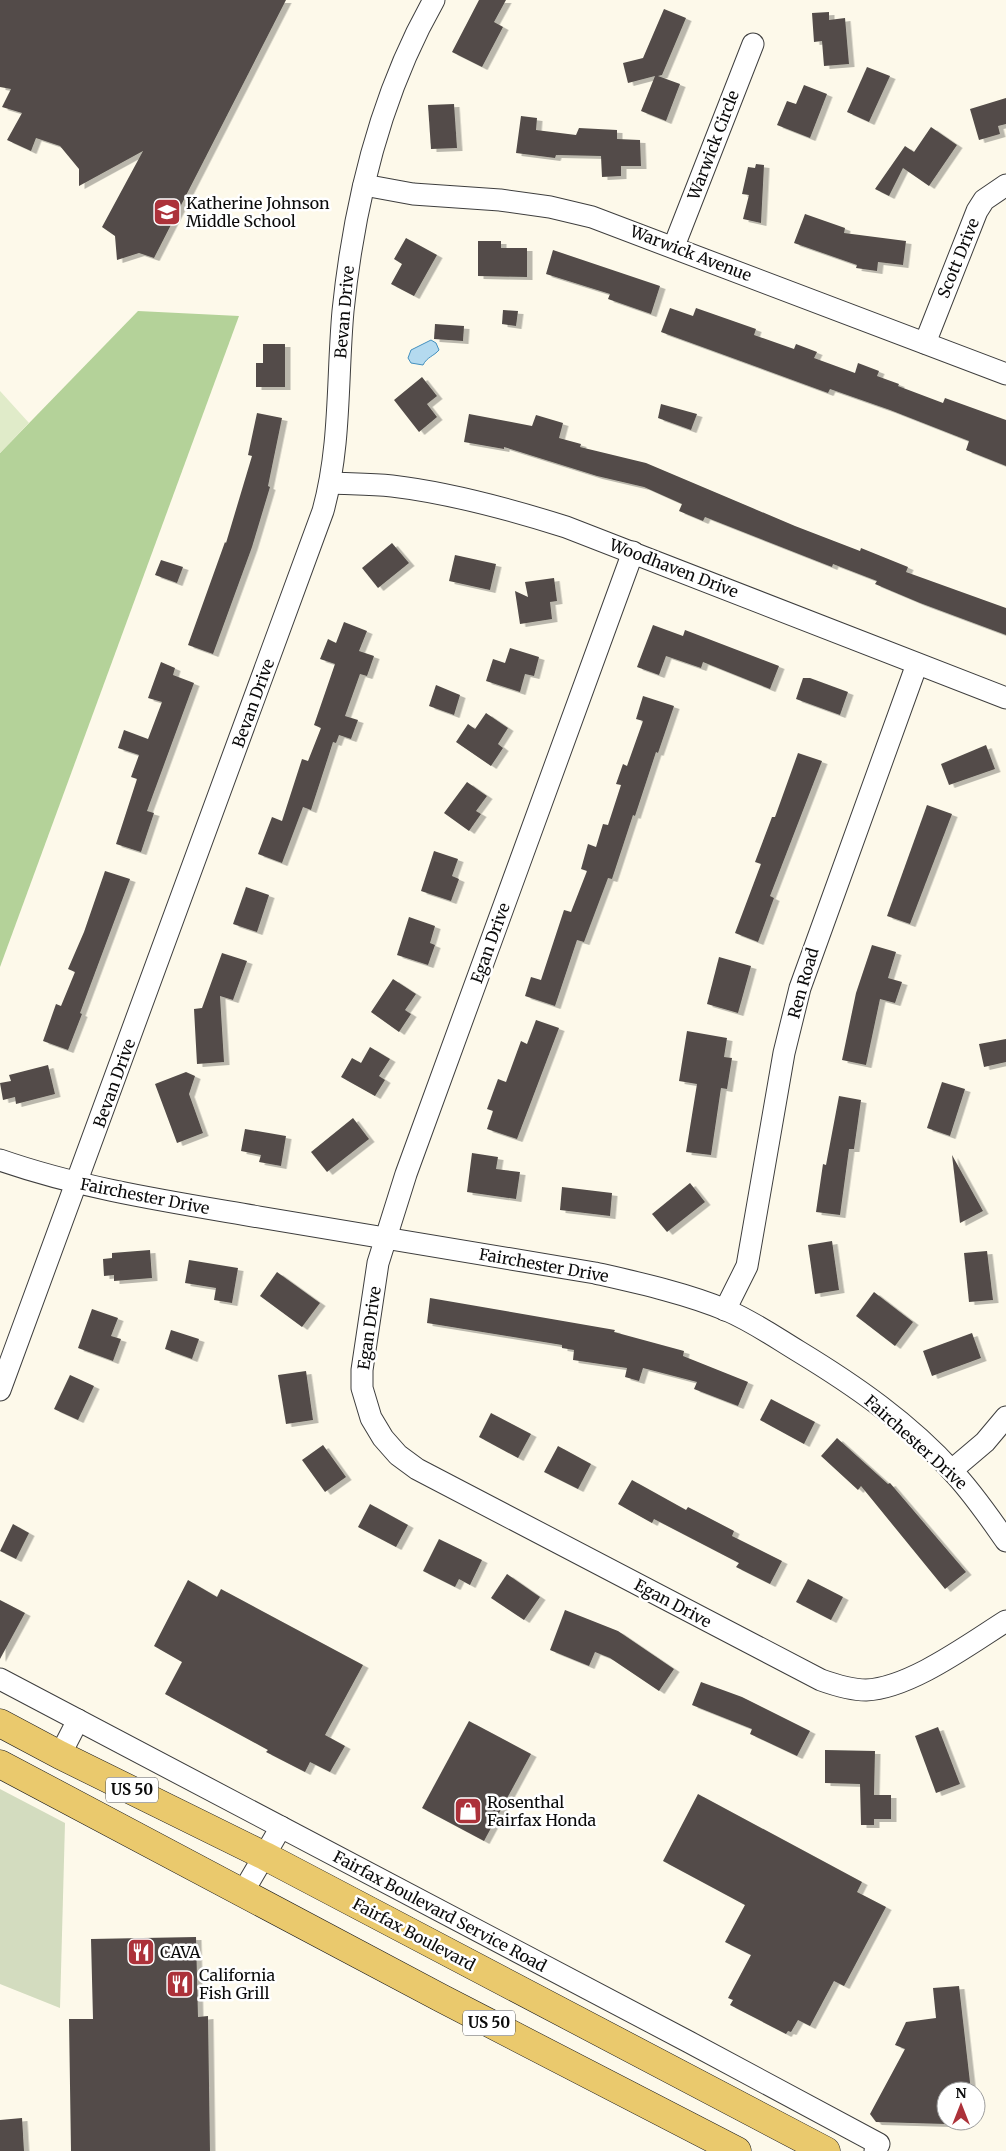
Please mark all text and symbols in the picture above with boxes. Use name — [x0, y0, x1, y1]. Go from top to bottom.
street label: Warwick Circle — [683, 87, 743, 203]
place label: Katherine Johnson Middle School — [186, 193, 330, 231]
school or university icon: Katherine Johnson Middle School — [152, 197, 182, 227]
street label: Scott Drive — [933, 215, 983, 301]
street label: Warwick Avenue — [627, 220, 754, 285]
street label: Bevan Drive — [330, 265, 358, 359]
street label: Woodhaven Drive — [606, 534, 741, 602]
street label: Bevan Drive — [228, 656, 278, 750]
street label: Egan Drive — [466, 900, 514, 986]
street label: Ren Road — [783, 945, 823, 1021]
street label: Bevan Drive — [89, 1036, 139, 1130]
street label: Fairchester Drive — [79, 1174, 211, 1218]
street label: Fairchester Drive — [478, 1244, 610, 1286]
street label: Egan Drive — [353, 1285, 385, 1371]
street label: Fairchester Drive — [861, 1391, 971, 1493]
street label: Egan Drive — [631, 1574, 715, 1632]
road number: US 50 — [106, 1778, 158, 1802]
place label: Rosenthal Fairfax Honda — [487, 1792, 597, 1830]
shop icon: Rosenthal Fairfax Honda — [453, 1796, 483, 1826]
street label: Fairfax Boulevard Service Road — [330, 1847, 550, 1975]
street label: Fairfax Boulevard — [349, 1894, 479, 1974]
restaurant icon: CAVA — [126, 1937, 156, 1967]
place label: CAVA — [160, 1942, 201, 1962]
place label: California Fish Grill — [199, 1965, 275, 2003]
restaurant icon: California Fish Grill — [165, 1969, 195, 1999]
road number: US 50 — [463, 2010, 515, 2036]
north arrow — [936, 2081, 986, 2131]
text: N — [955, 2084, 967, 2102]

